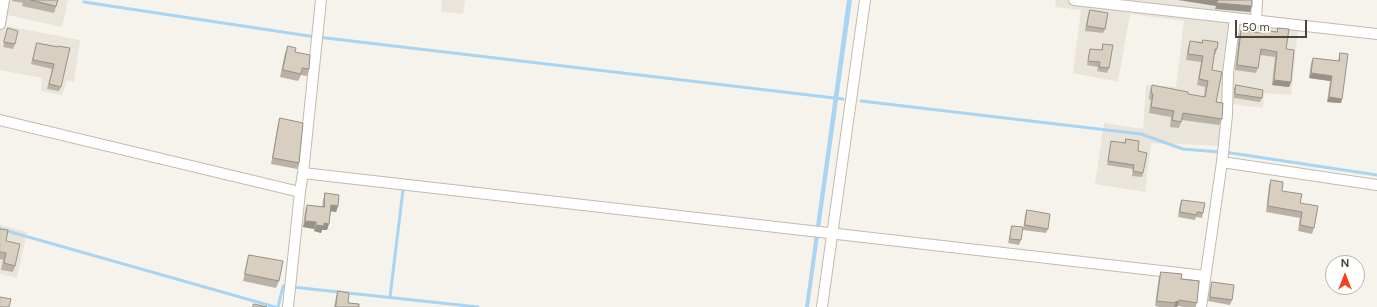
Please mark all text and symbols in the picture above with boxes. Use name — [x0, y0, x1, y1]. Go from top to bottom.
scale bar — [1237, 12, 1309, 38]
text: 50 m — [1242, 20, 1270, 34]
north arrow — [1325, 255, 1365, 295]
text: N — [1341, 257, 1349, 270]

